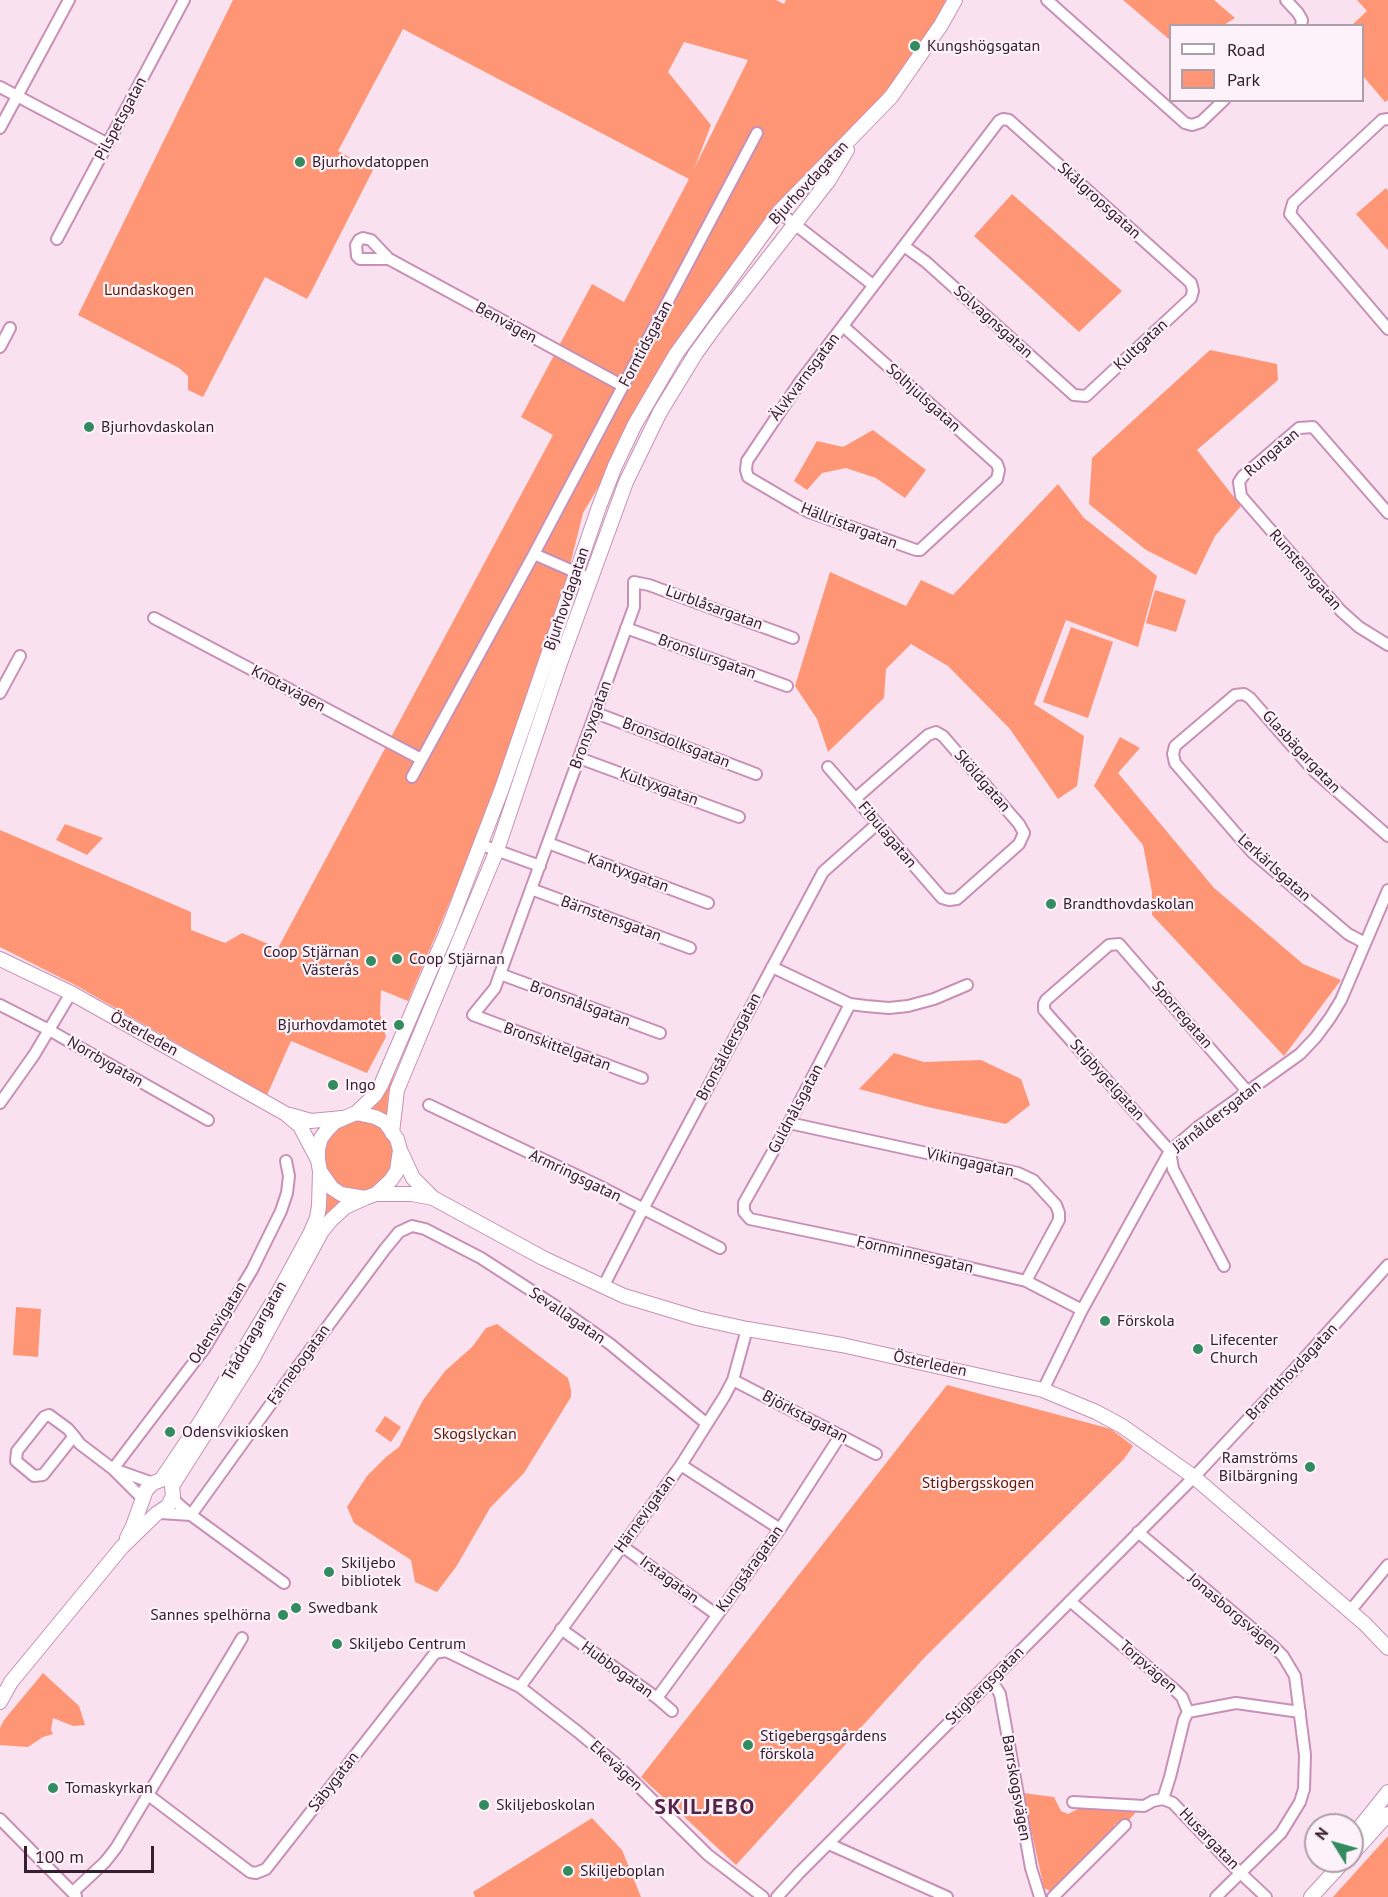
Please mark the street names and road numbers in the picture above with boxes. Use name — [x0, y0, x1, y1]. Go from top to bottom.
street label: Pilspetsgatan — [91, 74, 151, 164]
street label: Bjurhovdagatan — [765, 137, 853, 229]
street label: Skålgropsgatan — [1053, 159, 1145, 243]
street label: Solvagnsgatan — [949, 281, 1037, 363]
street label: Benvägen — [472, 298, 540, 348]
street label: Forntidsgatan — [615, 298, 677, 390]
street label: Kultgatan — [1110, 315, 1172, 375]
street label: Älvkvarnsgatan — [766, 329, 844, 425]
street label: Solhjulsgatan — [882, 360, 964, 436]
street label: Rungatan — [1241, 425, 1303, 481]
street label: Hällristargatan — [798, 499, 900, 553]
street label: Runstensgatan — [1265, 526, 1345, 614]
street label: Bjurhovdagatan — [540, 545, 594, 653]
street label: Lurblåsargatan — [663, 582, 765, 634]
street label: Bronslursgatan — [655, 630, 759, 684]
street label: Knotavägen — [248, 661, 328, 717]
street label: Bronsyxgatan — [566, 678, 616, 772]
street label: Glasbägargatan — [1258, 707, 1344, 797]
street label: Bronsdolksgatan — [619, 714, 733, 772]
street label: Sköldgatan — [950, 746, 1014, 816]
street label: Kultyxgatan — [617, 764, 701, 810]
street label: Fibulagatan — [854, 798, 920, 872]
street label: Lerkärlsgatan — [1233, 830, 1315, 906]
street label: Kantyxgatan — [585, 849, 671, 897]
street label: Bärnstensgatan — [558, 892, 664, 946]
street label: Bronsnålsgatan — [527, 977, 633, 1031]
street label: Sporregatan — [1147, 977, 1217, 1053]
street label: Bronsåldersgatan — [693, 990, 765, 1104]
street label: Österleden — [107, 1007, 181, 1061]
street label: Bronskittelgatan — [501, 1019, 613, 1075]
street label: Norrbygatan — [64, 1033, 146, 1091]
street label: Stigbygelgatan — [1066, 1035, 1148, 1125]
street label: Guldnålsgatan — [764, 1061, 828, 1157]
street label: Järnåldersgatan — [1169, 1077, 1265, 1157]
street label: Vikingagatan — [924, 1144, 1016, 1182]
street label: Armringsgatan — [526, 1145, 624, 1207]
street label: Fornminnesgatan — [855, 1232, 975, 1278]
street label: Odensvigatan — [185, 1278, 251, 1368]
street label: Tråddragargatan — [219, 1278, 291, 1384]
street label: Sevallagatan — [525, 1283, 609, 1349]
street label: Brandthovdagatan — [1242, 1320, 1342, 1424]
street label: Färnebogatan — [263, 1321, 335, 1409]
street label: Österleden — [891, 1347, 969, 1381]
street label: Björkstagatan — [759, 1386, 851, 1448]
street label: Härnevigatan — [610, 1471, 680, 1557]
street label: Kungsåragatan — [712, 1522, 788, 1616]
street label: Irstagatan — [636, 1552, 702, 1608]
street label: Jonasborgsvägen — [1183, 1569, 1285, 1659]
street label: Torpvägen — [1115, 1637, 1181, 1697]
street label: Hubbogatan — [577, 1638, 657, 1702]
street label: Stigbergsgatan — [942, 1643, 1028, 1729]
street label: Barrskogsvägen — [997, 1733, 1035, 1843]
street label: Ekevägen — [586, 1737, 646, 1795]
street label: Säbygatan — [305, 1748, 363, 1816]
street label: Husargatan — [1175, 1804, 1243, 1874]

